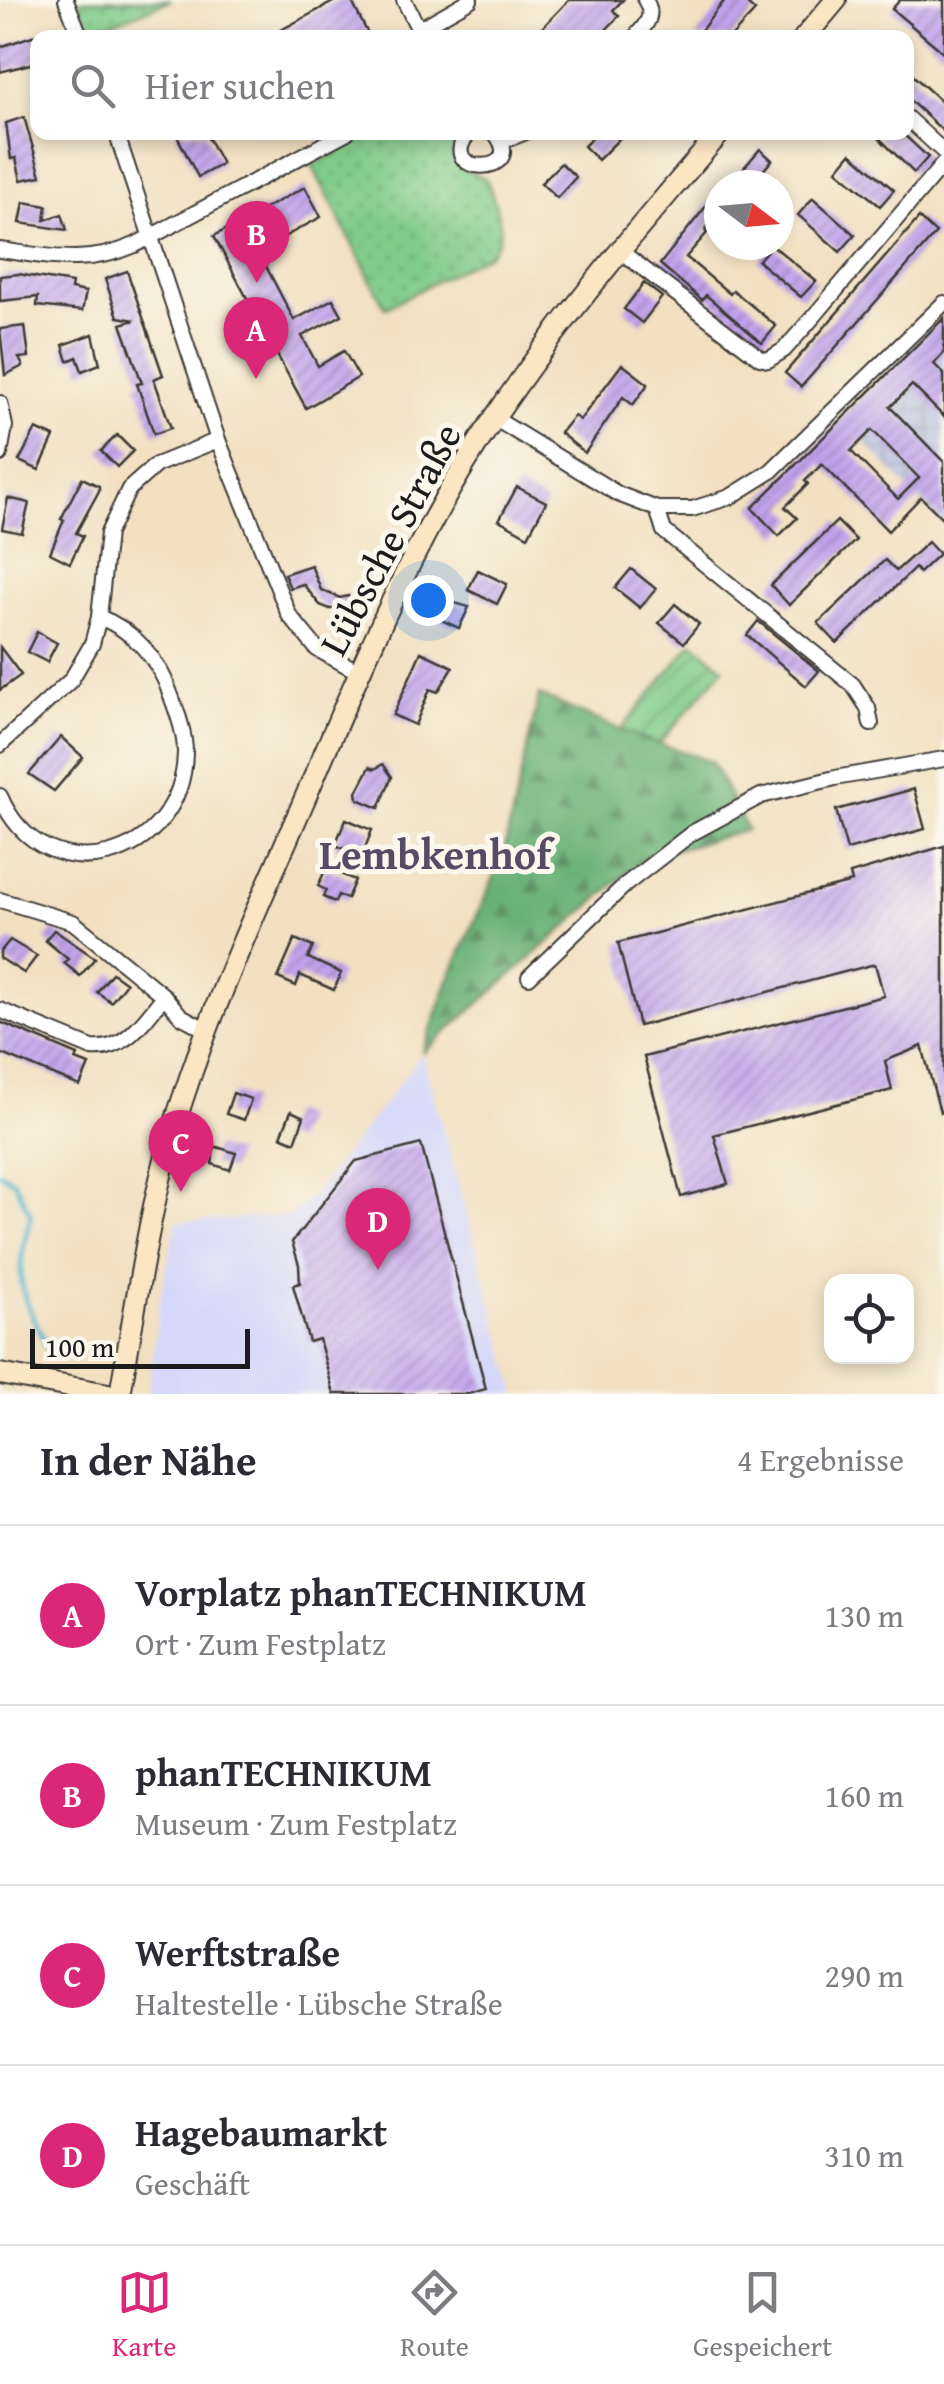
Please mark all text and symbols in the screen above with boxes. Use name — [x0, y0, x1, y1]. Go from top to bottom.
search box — [30, 30, 914, 140]
text: Hier suchen — [145, 57, 335, 113]
icon: search — [65, 58, 120, 113]
north arrow — [704, 170, 794, 260]
pin: B — [224, 200, 290, 283]
pin: A — [224, 296, 288, 379]
street label: Lübsche Straße — [303, 412, 476, 666]
your location — [403, 575, 454, 626]
district label: Lembkenhof — [319, 823, 555, 884]
pin: C — [148, 1110, 214, 1192]
pin: D — [346, 1188, 410, 1270]
map controls — [824, 1274, 914, 1364]
button: locate — [824, 1274, 914, 1364]
scale bar — [30, 1324, 250, 1368]
text: 100 m — [45, 1326, 114, 1367]
text: In der Nähe — [40, 1429, 257, 1490]
text: 4 Ergebnisse — [737, 1436, 904, 1483]
text: Vorplatz phanTECHNIKUM — [135, 1564, 587, 1620]
text: A — [62, 1592, 83, 1639]
text: 130 m — [825, 1592, 904, 1639]
text: Ort · Zum Festplatz — [135, 1620, 386, 1667]
text: phanTECHNIKUM — [135, 1744, 432, 1800]
text: B — [63, 1772, 82, 1819]
text: 160 m — [825, 1772, 904, 1819]
text: Museum · Zum Festplatz — [135, 1800, 457, 1847]
text: Werftstraße — [135, 1924, 340, 1980]
text: C — [63, 1952, 82, 1999]
text: 290 m — [825, 1952, 904, 1999]
text: Haltestelle · Lübsche Straße — [135, 1980, 503, 2027]
text: Hagebaumarkt — [135, 2104, 387, 2160]
text: D — [62, 2132, 83, 2179]
text: 310 m — [825, 2132, 904, 2179]
text: Geschäft — [135, 2160, 250, 2207]
tab: Karte — [112, 2265, 176, 2366]
tab: Route — [400, 2265, 469, 2366]
tab: Gespeichert — [693, 2265, 832, 2366]

